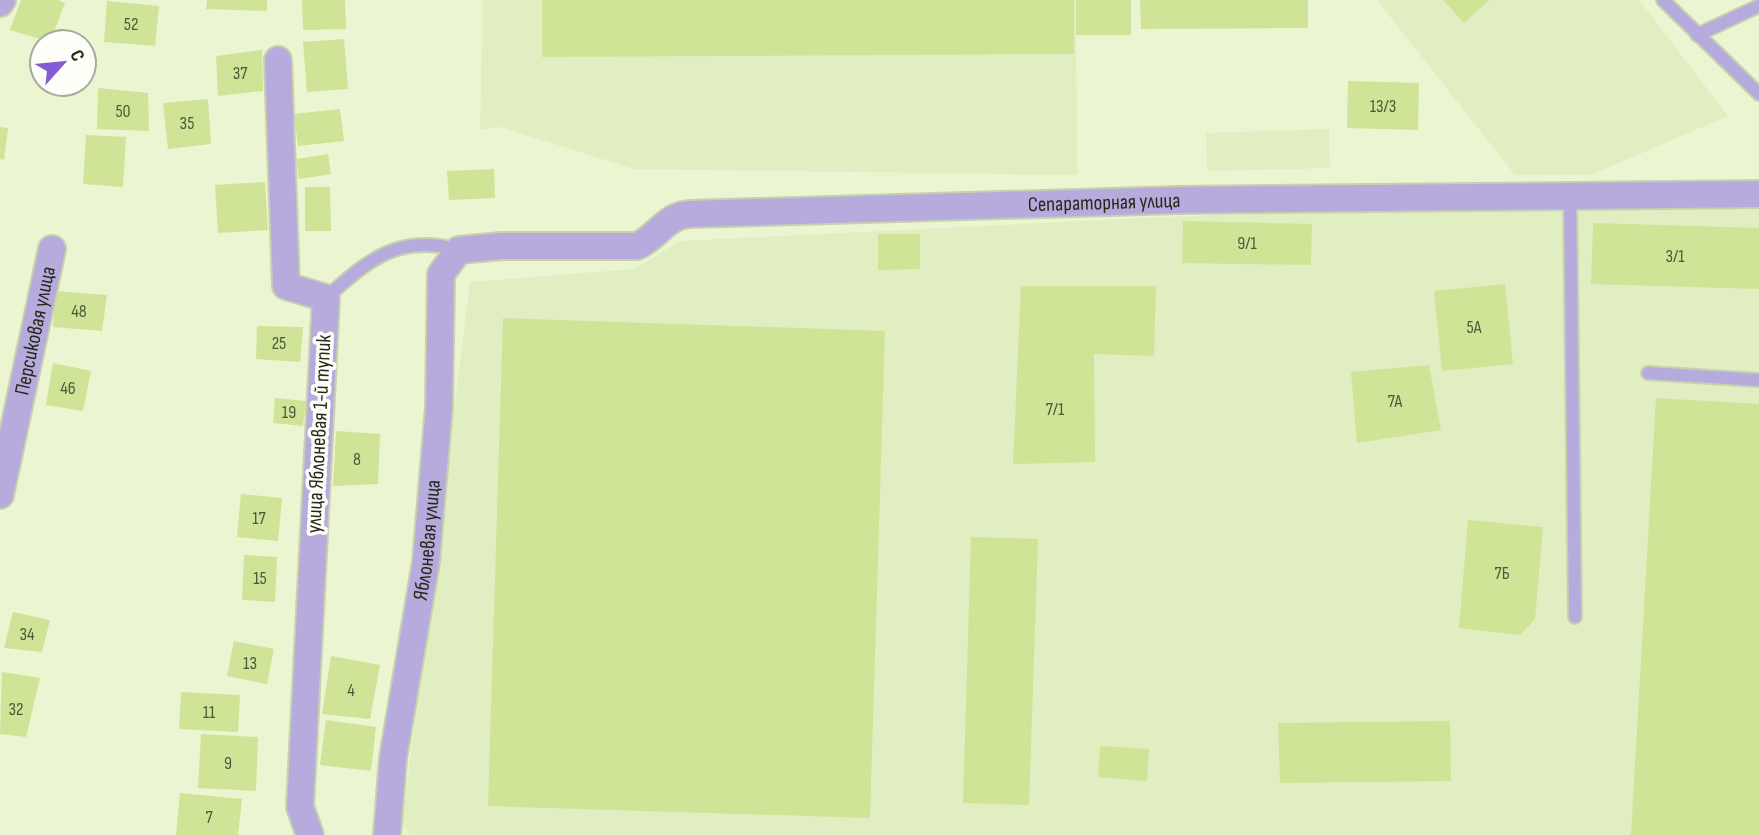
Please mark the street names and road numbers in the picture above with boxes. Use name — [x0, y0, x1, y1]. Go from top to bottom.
street label: Сепараторная улица — [1027, 187, 1181, 217]
street label: Персиковая улица — [9, 264, 61, 397]
street label: улица Яблоневая 1-й тупик — [301, 334, 337, 534]
street label: Яблоневая улица — [407, 479, 445, 602]

